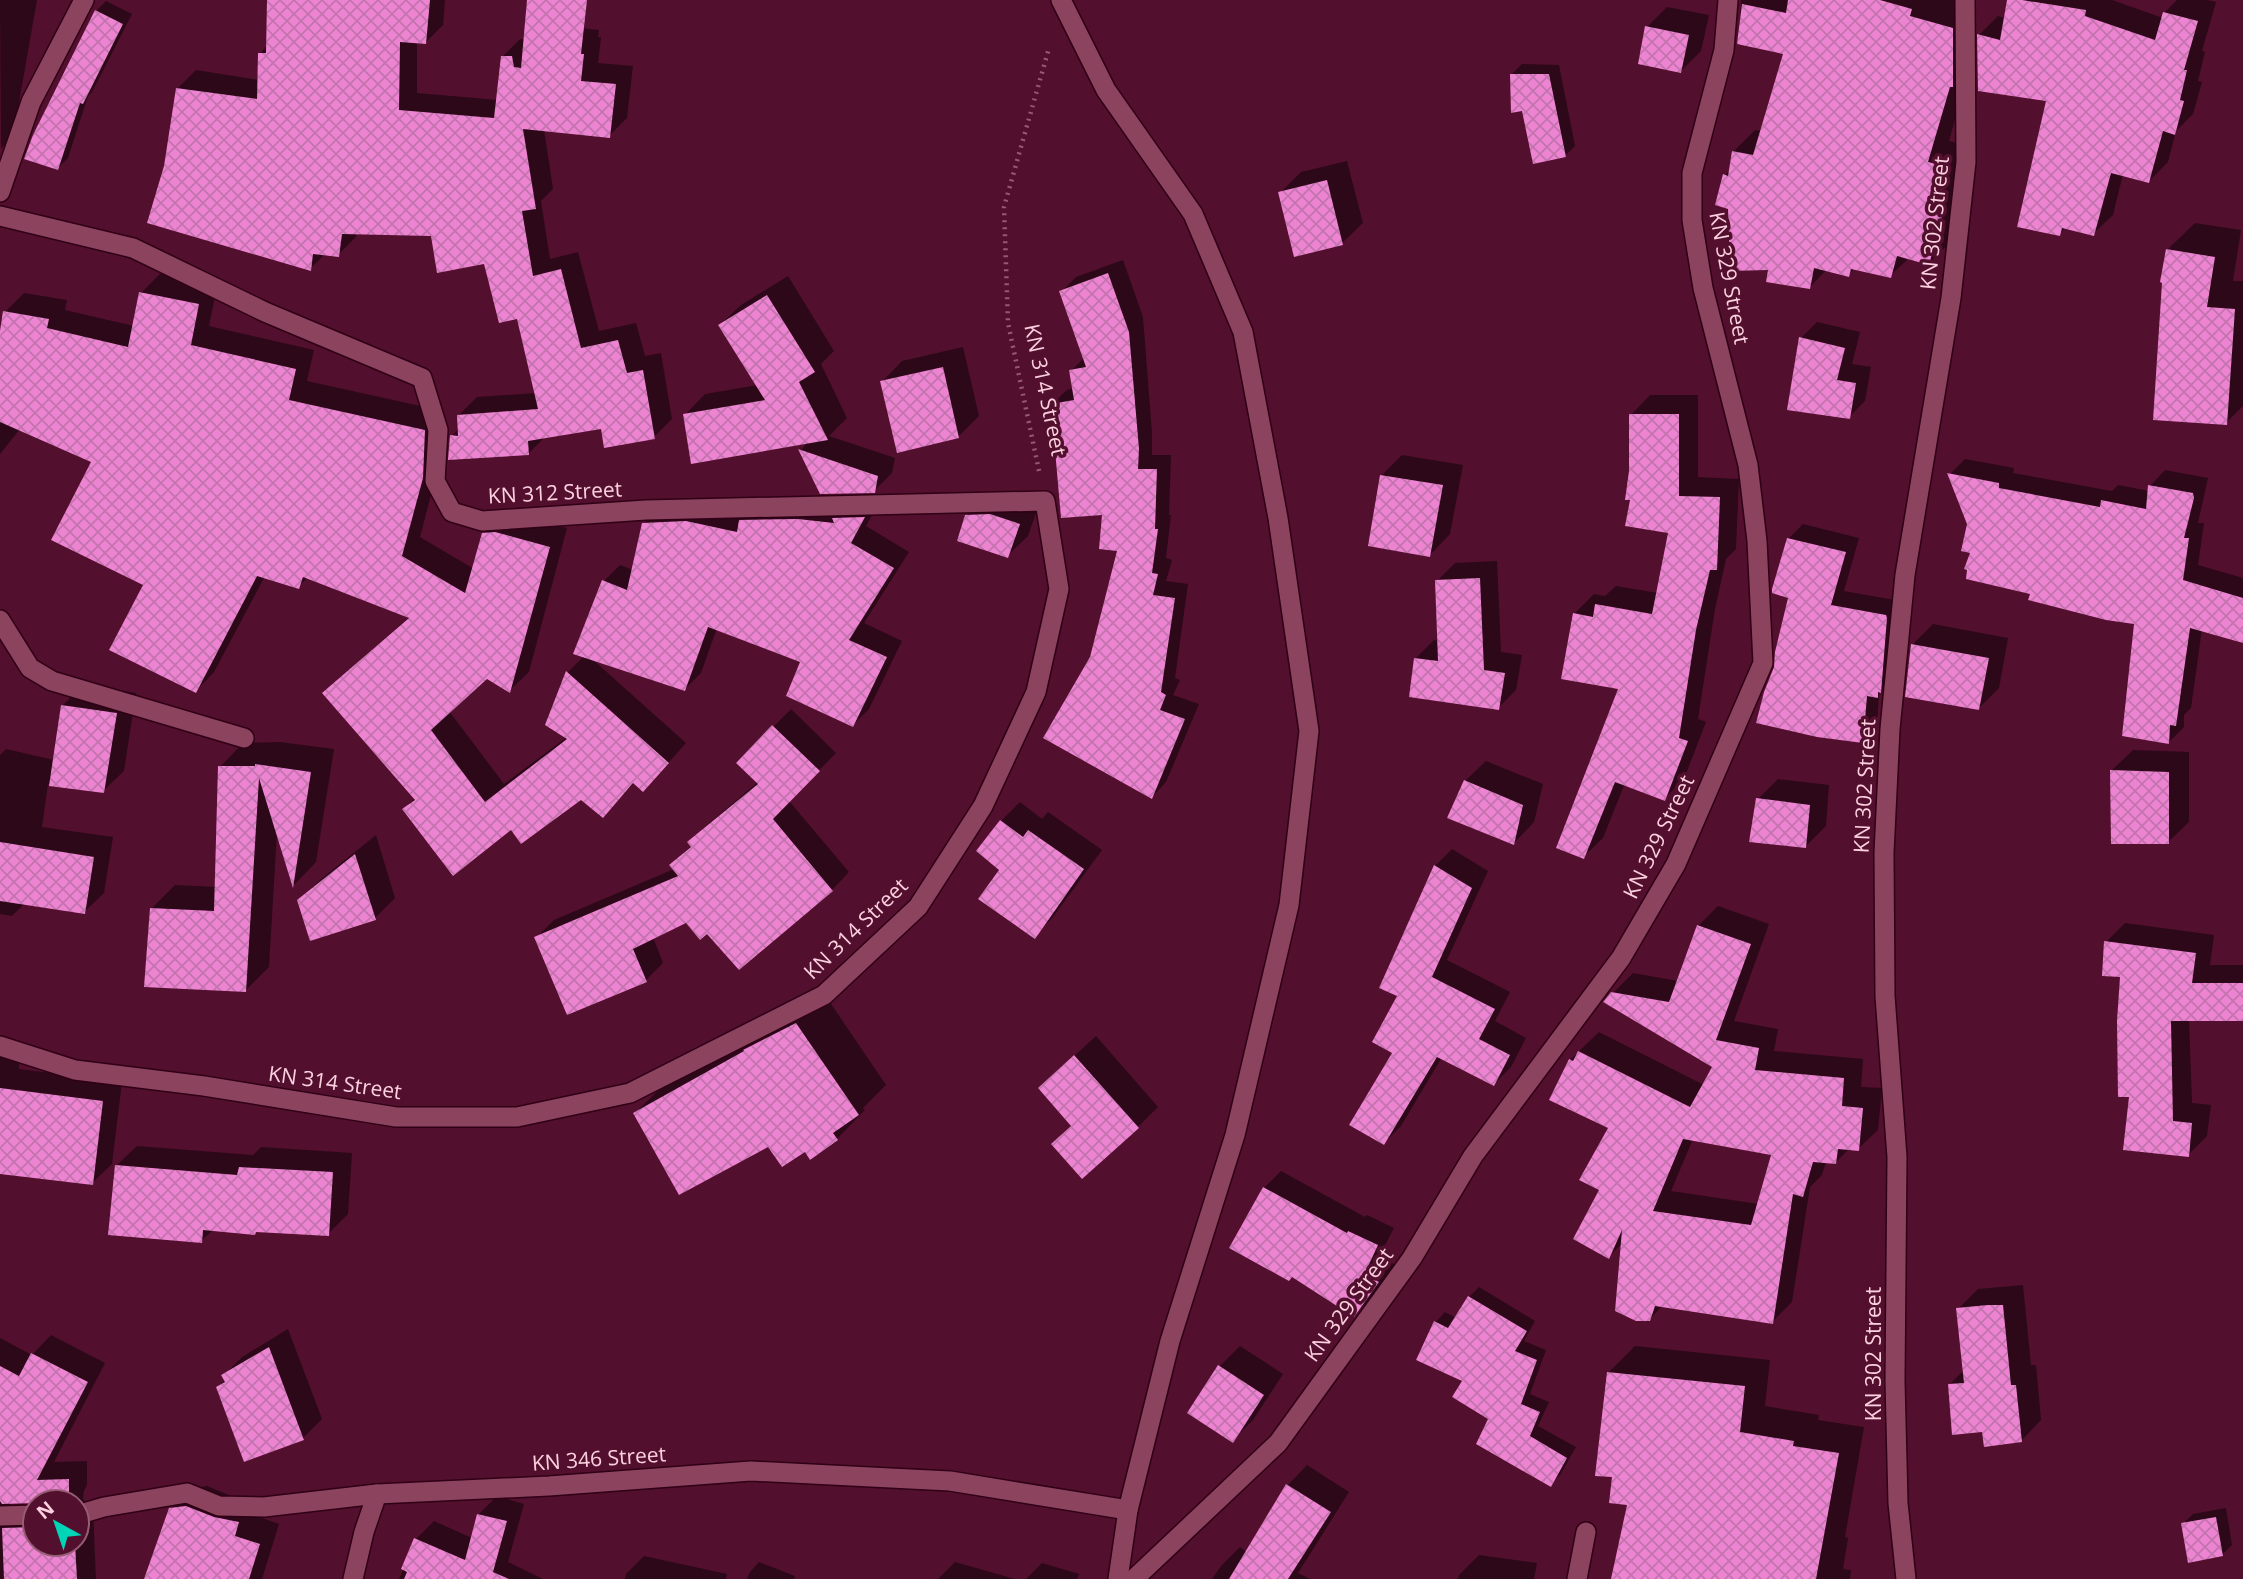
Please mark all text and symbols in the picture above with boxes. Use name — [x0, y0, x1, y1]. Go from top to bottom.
street label: KN 302 Street — [1913, 155, 1955, 291]
street label: KN 329 Street — [1703, 209, 1757, 346]
street label: KN 314 Street — [1018, 321, 1074, 458]
street label: KN 312 Street — [487, 475, 623, 509]
street label: KN 302 Street — [1847, 718, 1881, 854]
street label: KN 329 Street — [1616, 770, 1700, 903]
street label: KN 314 Street — [797, 872, 913, 985]
street label: KN 314 Street — [267, 1059, 404, 1105]
street label: KN 329 Street — [1297, 1242, 1399, 1367]
street label: KN 302 Street — [1859, 1287, 1887, 1421]
street label: KN 346 Street — [531, 1439, 667, 1477]
north arrow — [21, 1488, 91, 1558]
text: N — [31, 1495, 59, 1525]

